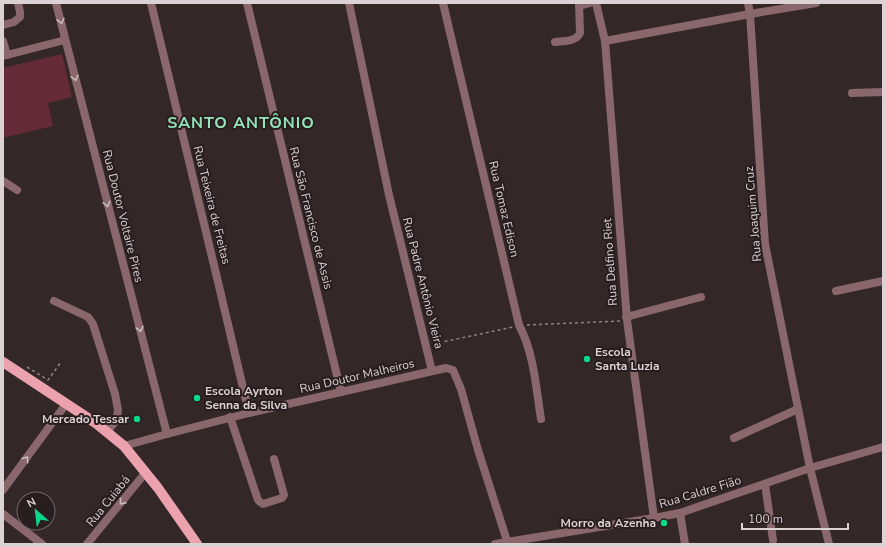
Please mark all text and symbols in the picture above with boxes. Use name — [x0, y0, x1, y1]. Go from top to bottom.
one-way arrow — [56, 18, 65, 25]
one-way arrow — [70, 74, 79, 81]
district label: SANTO ANTÔNIO — [167, 112, 315, 134]
street label: Rua Teixeira de Freitas — [190, 144, 234, 266]
street label: Rua São Francisco de Assis — [286, 145, 336, 291]
street label: Rua Doutor Voltaire Pires — [99, 148, 147, 284]
street label: Rua Tomaz Edison — [485, 159, 523, 259]
street label: Rua Joaquim Cruz — [741, 165, 765, 262]
one-way arrow — [102, 200, 111, 207]
street label: Rua Padre Antônio Vieira — [399, 216, 447, 350]
street label: Rua Delfino Riet — [599, 217, 621, 306]
one-way arrow — [135, 326, 143, 333]
place label: Escola Santa Luzia — [595, 344, 659, 374]
marker: Escola Santa Luzia — [582, 354, 592, 364]
street label: Rua Doutor Malheiros — [298, 355, 416, 397]
place label: Escola Ayrton Senna da Silva — [205, 383, 287, 413]
marker: Escola Ayrton Senna da Silva — [192, 393, 202, 403]
place label: Mercado Tessar — [42, 411, 129, 427]
marker: Mercado Tessar — [132, 414, 142, 424]
one-way arrow — [21, 456, 28, 463]
street label: Rua Cuiabá — [82, 472, 134, 530]
street label: Rua Caldre Fião — [657, 472, 743, 512]
north arrow — [16, 491, 56, 531]
text: N — [24, 494, 39, 511]
one-way arrow — [119, 498, 126, 505]
scale bar — [742, 505, 848, 531]
text: 100 m — [748, 511, 783, 527]
place label: Morro da Azenha — [561, 515, 656, 531]
marker: Morro da Azenha — [659, 518, 669, 528]

